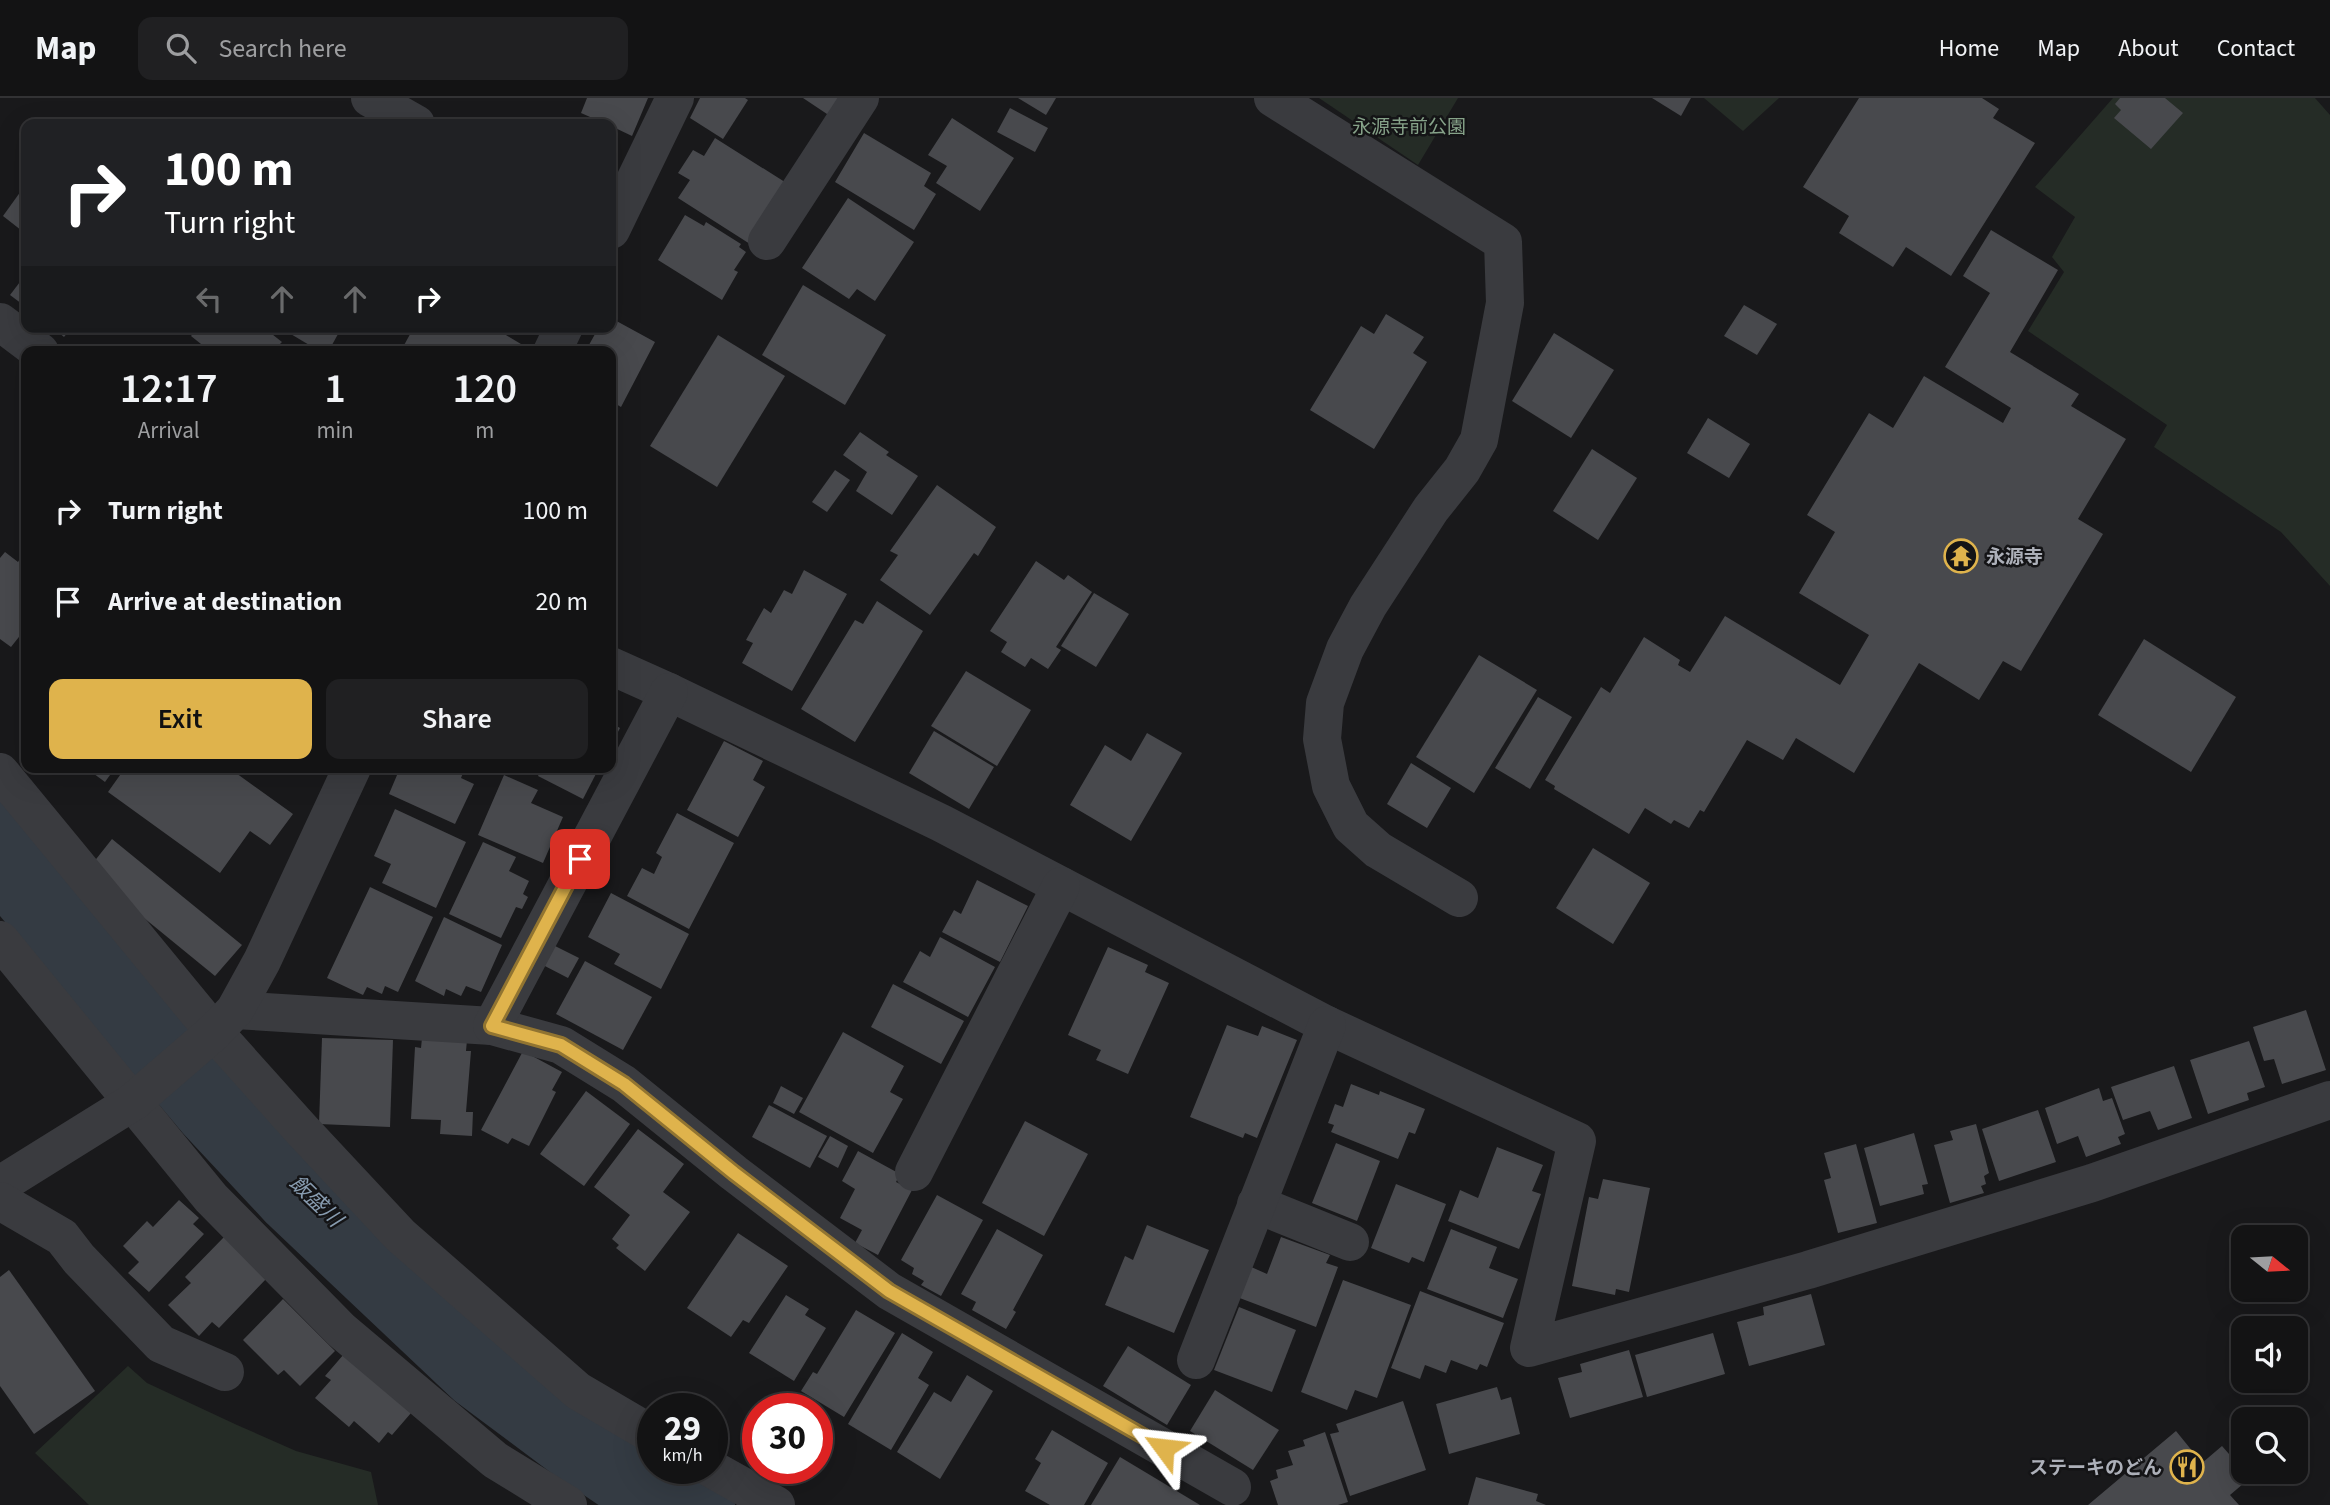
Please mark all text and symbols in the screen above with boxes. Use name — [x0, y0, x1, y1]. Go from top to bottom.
search box — [138, 17, 628, 80]
text: Map — [35, 25, 96, 72]
icon: search — [162, 29, 200, 67]
text: Search here — [218, 30, 347, 67]
text: Home — [1939, 31, 1999, 66]
text: Map — [2037, 31, 2080, 66]
text: About — [2118, 31, 2179, 66]
text: Contact — [2217, 31, 2295, 66]
park label: 永源寺前公園 — [1352, 114, 1466, 141]
text: 100 m — [164, 135, 293, 205]
icon: right — [49, 147, 140, 238]
text: Turn right — [164, 200, 295, 246]
icon: left — [190, 280, 228, 318]
icon: ahead — [263, 280, 301, 318]
icon: ahead — [336, 280, 374, 318]
icon: right — [409, 280, 447, 318]
text: 12:17 — [120, 359, 218, 419]
text: 1 — [324, 359, 346, 419]
text: 120 — [453, 359, 517, 419]
text: Arrival — [138, 414, 200, 447]
text: min — [316, 414, 354, 447]
text: m — [475, 414, 494, 447]
icon: right — [49, 492, 87, 530]
text: Turn right — [108, 492, 223, 529]
text: 100 m — [522, 492, 588, 529]
temple icon: 永源寺 — [1942, 537, 1980, 575]
place label: 永源寺 — [1986, 544, 2043, 571]
icon: arrive — [49, 583, 87, 621]
text: Arrive at destination — [108, 583, 342, 620]
text: 20 m — [535, 583, 588, 620]
button: Exit — [49, 679, 312, 759]
button: Share — [326, 679, 588, 759]
pin — [550, 829, 610, 889]
icon: arrive — [561, 840, 599, 878]
water label: 飯盛川 — [283, 1168, 351, 1235]
north arrow — [2231, 1225, 2308, 1302]
map controls — [2231, 1225, 2308, 1484]
button: sound — [2231, 1316, 2308, 1393]
speed limit sign: 30 — [742, 1393, 833, 1484]
text: 29 — [664, 1404, 701, 1454]
button: search — [2231, 1407, 2308, 1484]
position arrow — [1127, 1411, 1201, 1485]
text: km/h — [663, 1443, 702, 1468]
restaurant icon: ステーキのどん — [2168, 1448, 2206, 1486]
place label: ステーキのどん — [2029, 1455, 2162, 1482]

